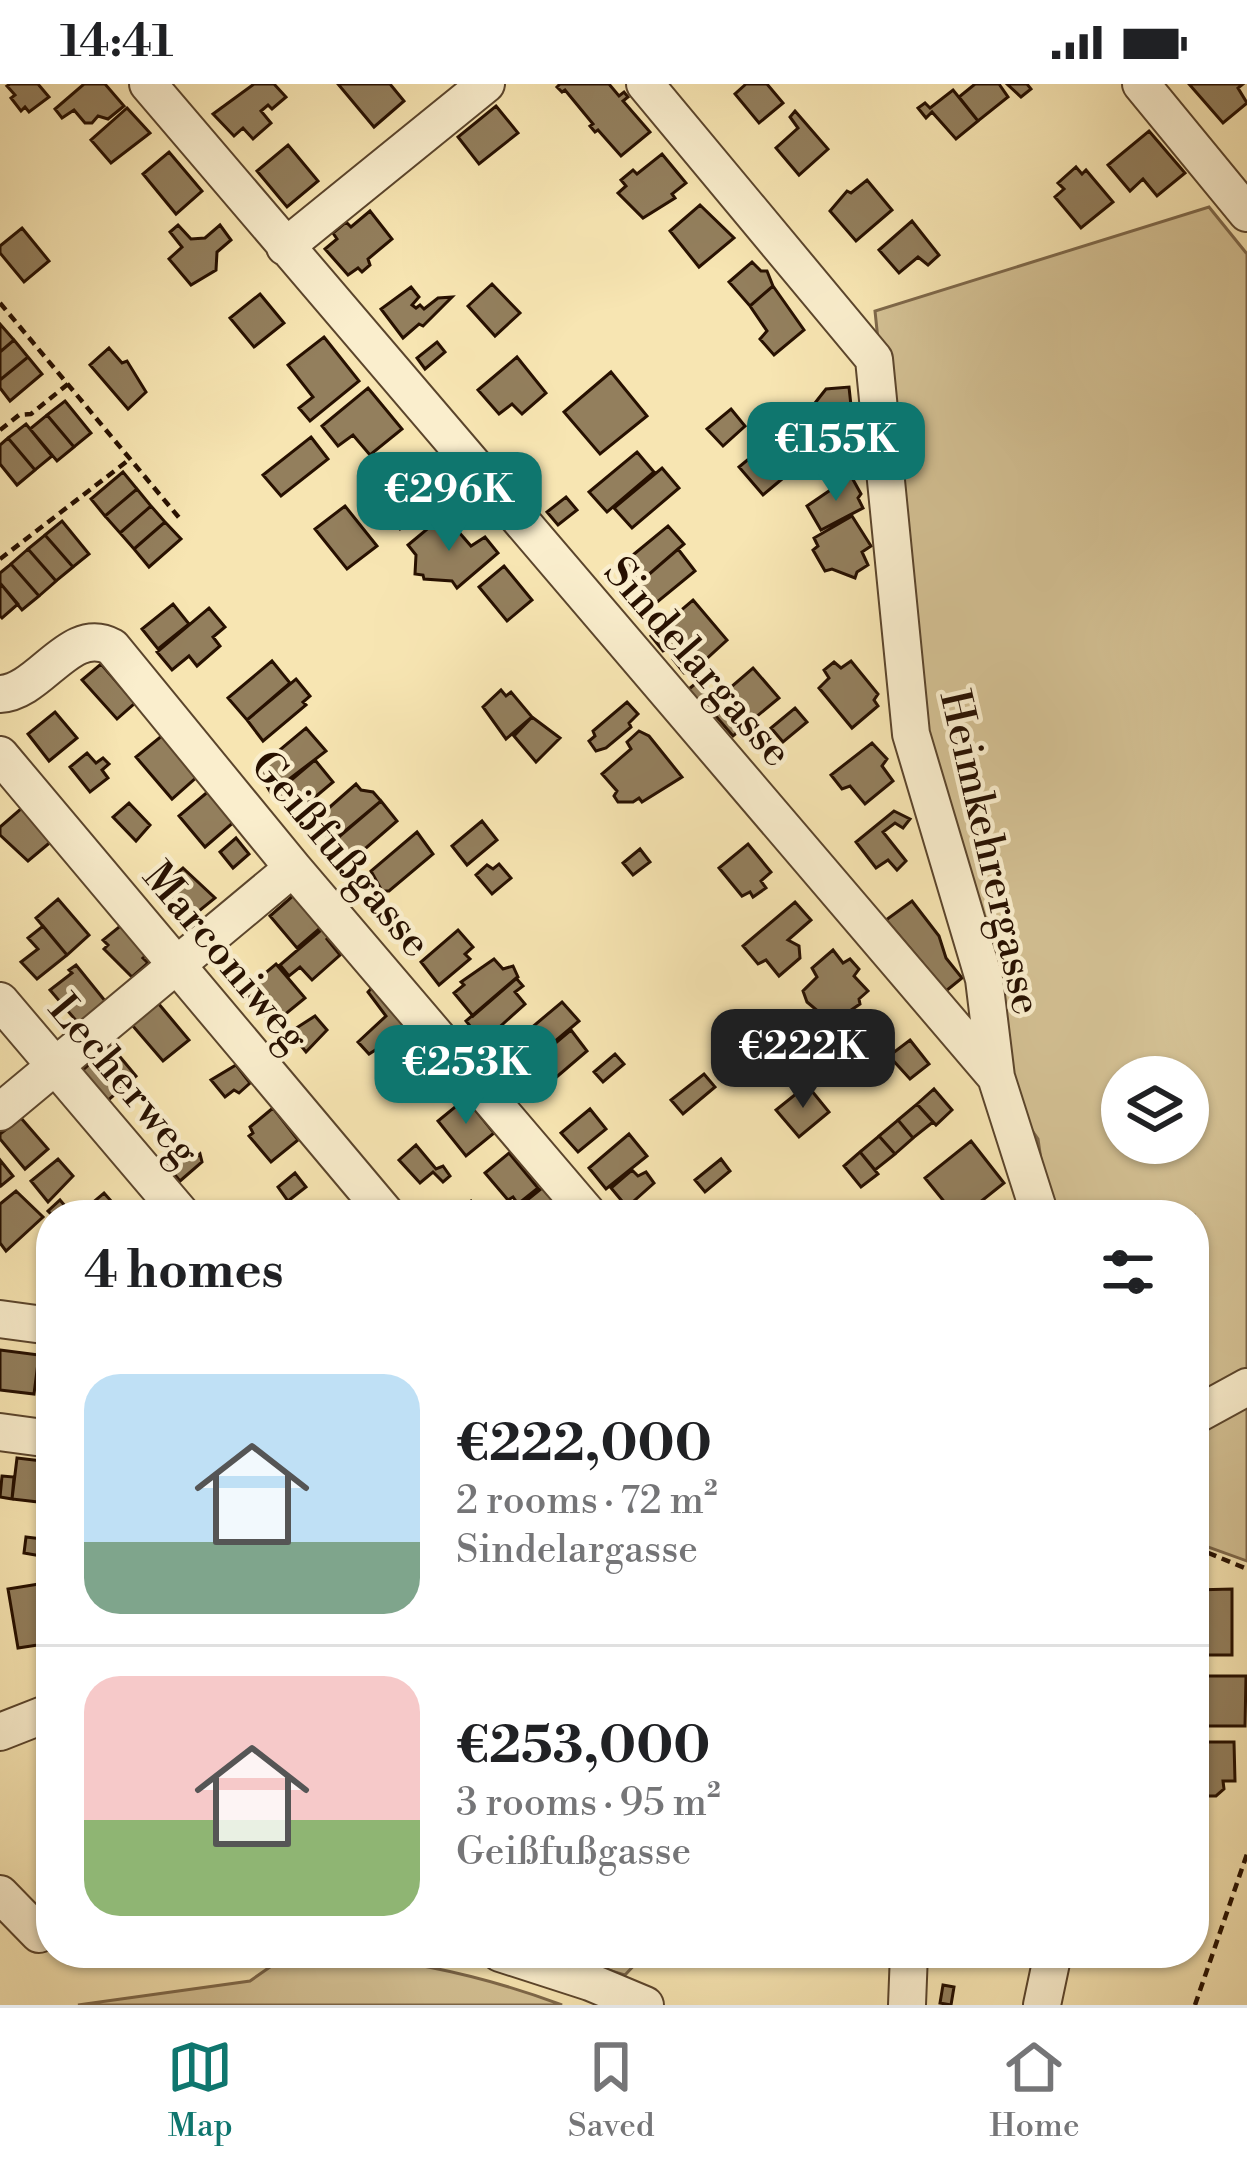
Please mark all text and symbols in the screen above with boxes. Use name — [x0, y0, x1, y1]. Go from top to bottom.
text: 14:41 — [60, 14, 173, 71]
pin: €155K — [752, 402, 920, 504]
text: €155K — [774, 416, 898, 465]
pin: €296K — [365, 452, 533, 554]
text: €296K — [384, 466, 514, 515]
street label: Sindelargasse — [591, 547, 803, 779]
street label: Heimkehrergasse — [926, 685, 1053, 1020]
street label: Geißfußgasse — [238, 741, 442, 969]
street label: Marconiweg — [130, 852, 320, 1064]
street label: Lecherweg — [35, 984, 210, 1178]
pin: €222K — [719, 1009, 887, 1111]
text: €222K — [738, 1023, 868, 1072]
pin: €253K — [382, 1025, 550, 1127]
text: €253K — [401, 1039, 531, 1088]
map controls — [1101, 1056, 1209, 1164]
button: layers — [1101, 1056, 1209, 1164]
icon: filters — [1095, 1239, 1161, 1305]
text: 4 homes — [84, 1240, 284, 1304]
text: €222,000 — [456, 1413, 712, 1477]
icon: home — [180, 1422, 324, 1566]
text: 2 rooms · 72 m² — [456, 1477, 718, 1526]
text: Sindelargasse — [456, 1526, 698, 1575]
text: €253,000 — [456, 1715, 710, 1779]
icon: home — [180, 1724, 324, 1868]
text: 3 rooms · 95 m² — [456, 1779, 721, 1828]
text: Geißfußgasse — [456, 1828, 691, 1877]
tab: Map — [167, 2034, 233, 2147]
tab: Saved — [568, 2034, 655, 2147]
tab: Home — [989, 2034, 1080, 2147]

